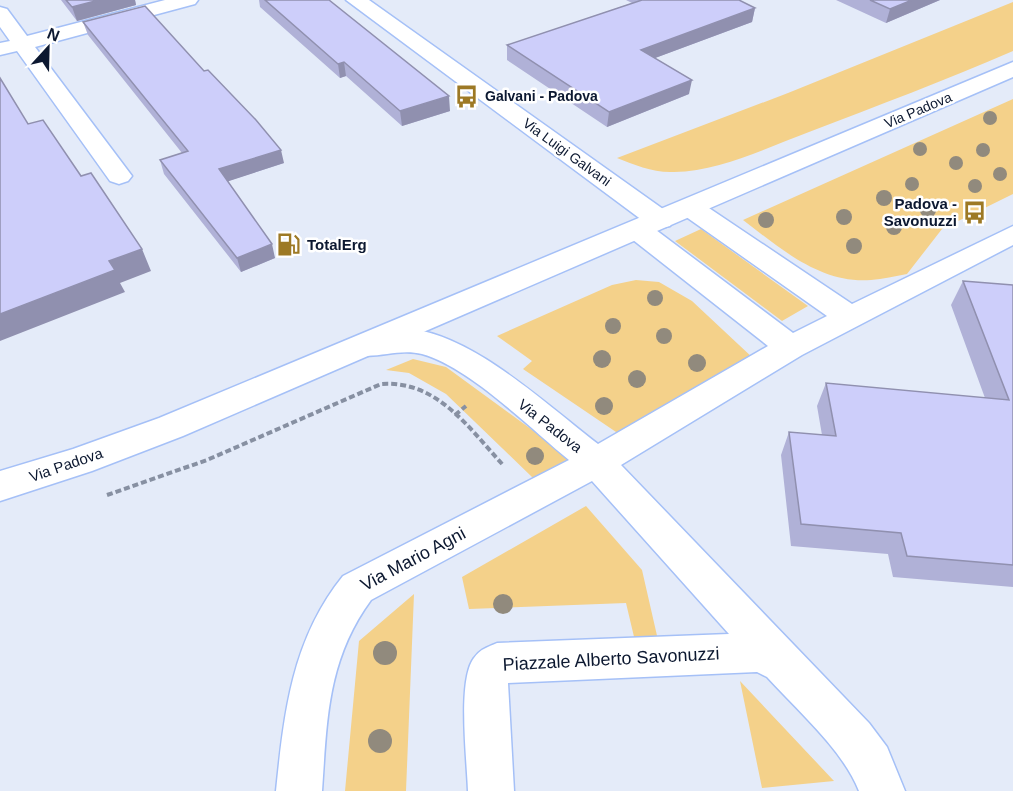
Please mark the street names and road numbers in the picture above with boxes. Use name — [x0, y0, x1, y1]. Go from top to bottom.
street label: Via Padova — [882, 89, 954, 131]
street label: Via Luigi Galvani — [520, 115, 614, 189]
street label: Via Padova — [515, 395, 586, 456]
street label: Via Padova — [27, 444, 105, 485]
street label: Via Mario Agni — [357, 523, 469, 595]
street label: Piazzale Alberto Savonuzzi — [502, 643, 720, 675]

